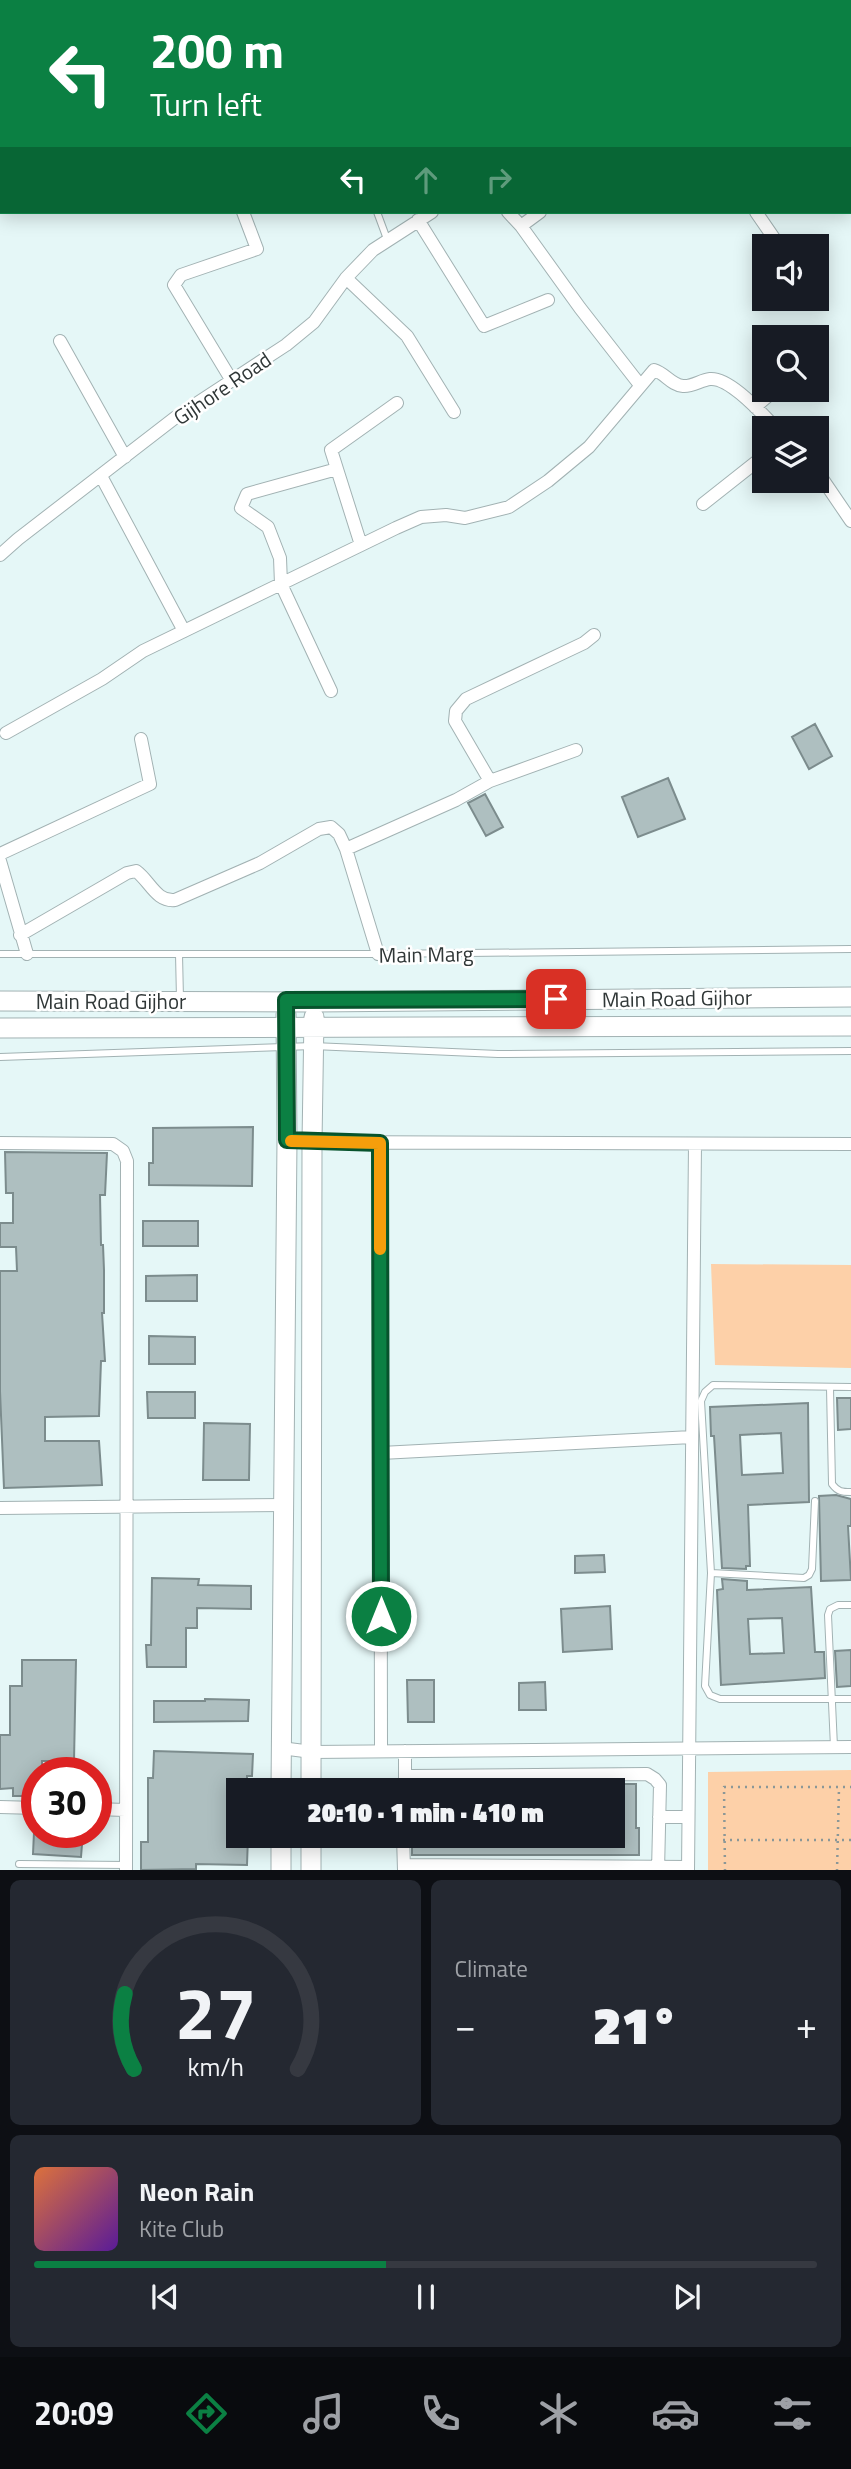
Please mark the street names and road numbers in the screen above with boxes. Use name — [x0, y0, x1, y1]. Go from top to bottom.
street label: Gijhore Road — [167, 343, 277, 433]
street label: Main Marg — [378, 937, 474, 971]
street label: Main Road Gijhor — [601, 981, 753, 1015]
street label: Main Road Gijhor — [36, 985, 186, 1017]

